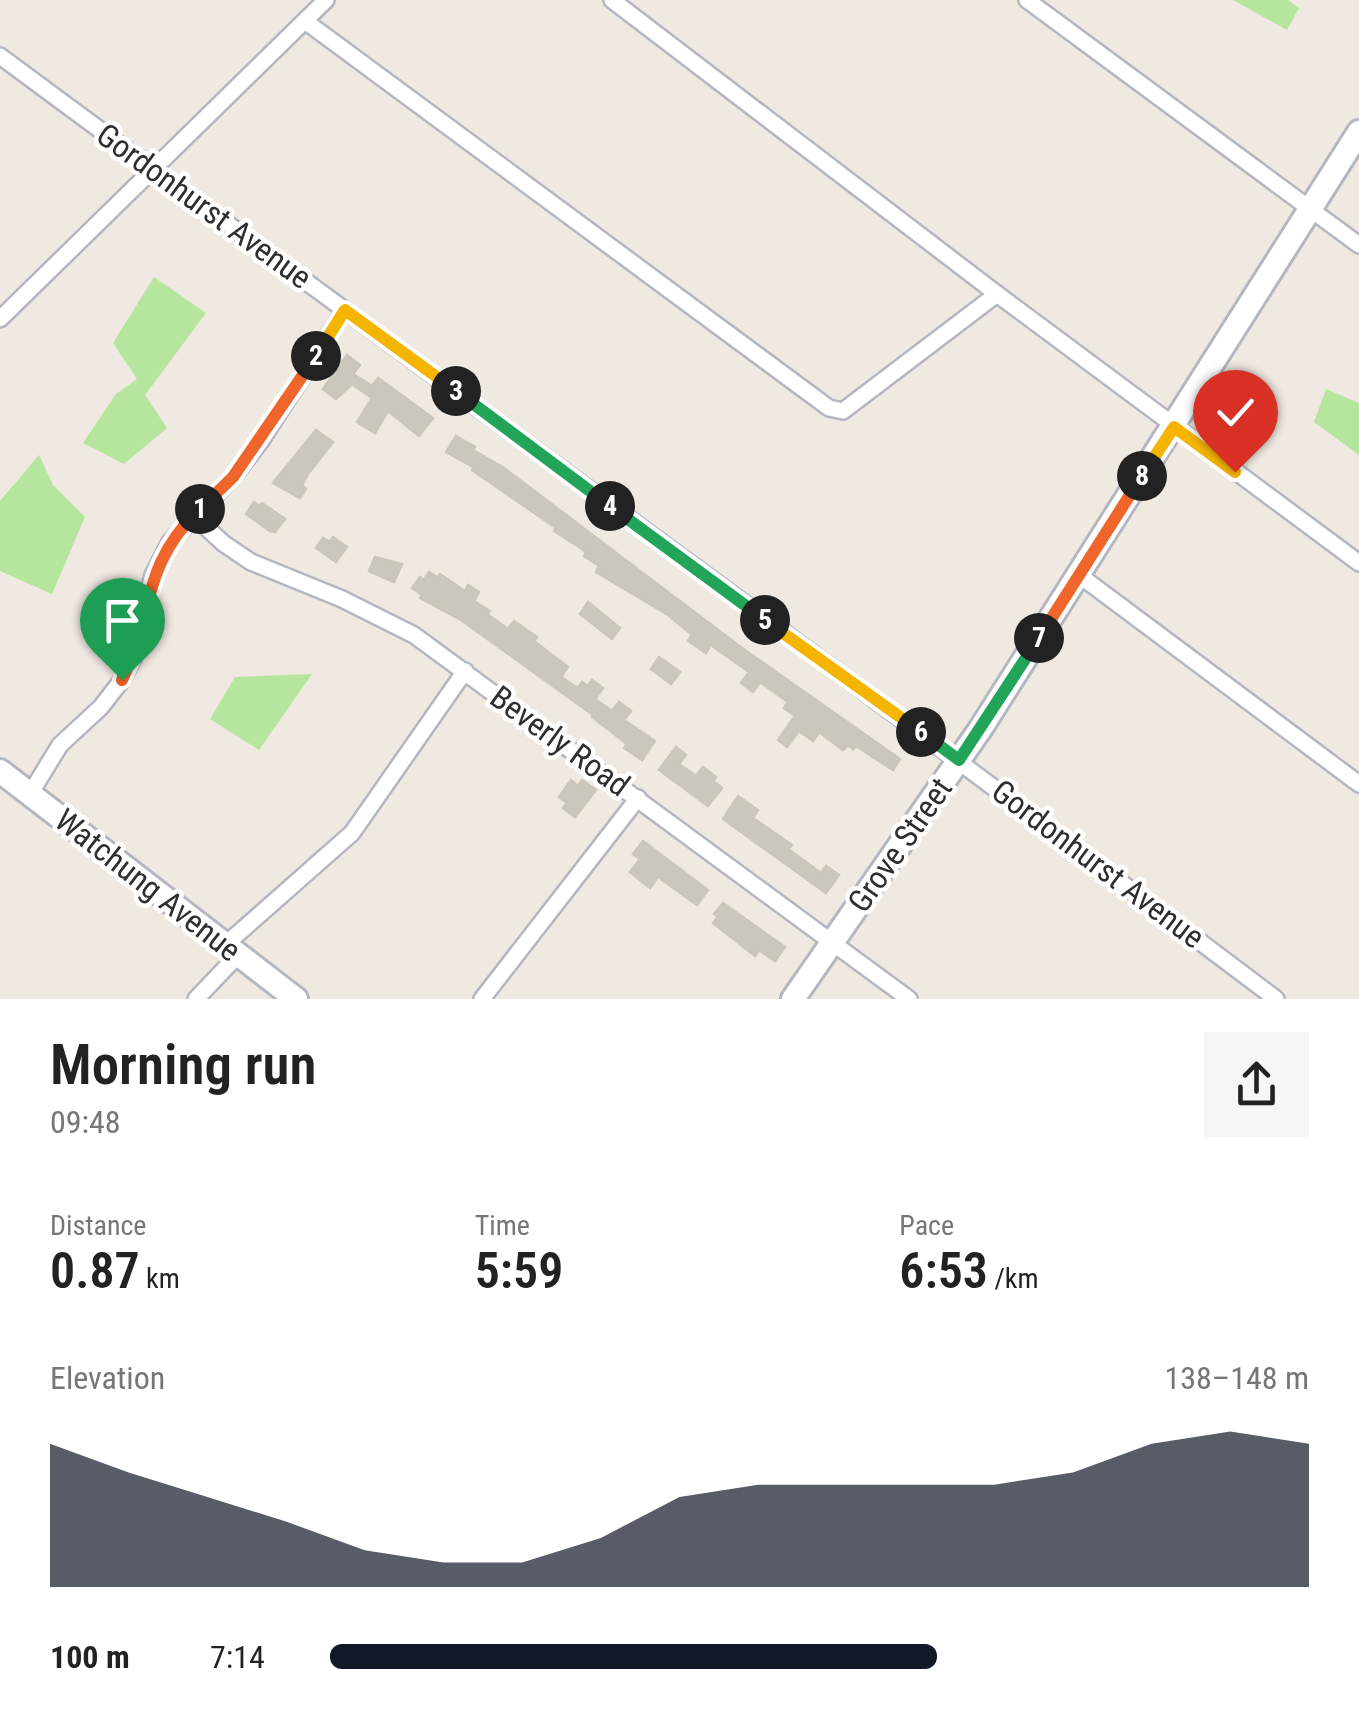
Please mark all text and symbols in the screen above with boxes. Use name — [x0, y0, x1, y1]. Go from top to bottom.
street label: Gordonhurst Avenue — [89, 115, 319, 297]
pin: 2 — [291, 331, 341, 381]
text: 2 — [309, 339, 323, 372]
pin: 3 — [431, 366, 481, 416]
pin — [1193, 370, 1278, 473]
text: 3 — [449, 374, 463, 407]
icon: check — [1208, 385, 1263, 440]
pin: 8 — [1117, 451, 1167, 501]
text: 8 — [1135, 459, 1149, 492]
pin: 4 — [585, 481, 635, 531]
pin: 1 — [175, 484, 225, 534]
text: 4 — [603, 489, 617, 522]
text: 1 — [193, 492, 207, 525]
pin — [80, 578, 165, 681]
icon: arrive — [95, 593, 150, 648]
pin: 5 — [740, 595, 790, 645]
text: 5 — [758, 603, 772, 636]
pin: 7 — [1014, 613, 1064, 663]
text: 7 — [1032, 621, 1046, 654]
street label: Beverly Road — [483, 678, 637, 804]
pin: 6 — [896, 707, 946, 757]
text: 6 — [914, 715, 928, 748]
street label: Grove Street — [840, 771, 960, 919]
street label: Gordonhurst Avenue — [984, 772, 1212, 956]
street label: Watchung Avenue — [48, 801, 248, 969]
button: share — [1204, 1032, 1309, 1137]
text: Morning run — [50, 1033, 316, 1097]
text: 09:48 — [50, 1103, 121, 1141]
text: Distance — [50, 1209, 147, 1242]
text: Time — [475, 1209, 530, 1242]
text: Pace — [899, 1209, 954, 1242]
text: 0.87 — [50, 1242, 140, 1300]
text: 5:59 — [475, 1242, 563, 1300]
text: 6:53 — [899, 1242, 988, 1300]
text: km — [140, 1262, 180, 1295]
text: /km — [988, 1262, 1039, 1295]
text: Elevation — [50, 1359, 165, 1397]
text: 138–148 m — [1164, 1359, 1309, 1397]
text: 100 m — [50, 1638, 130, 1676]
text: 7:14 — [210, 1638, 265, 1676]

